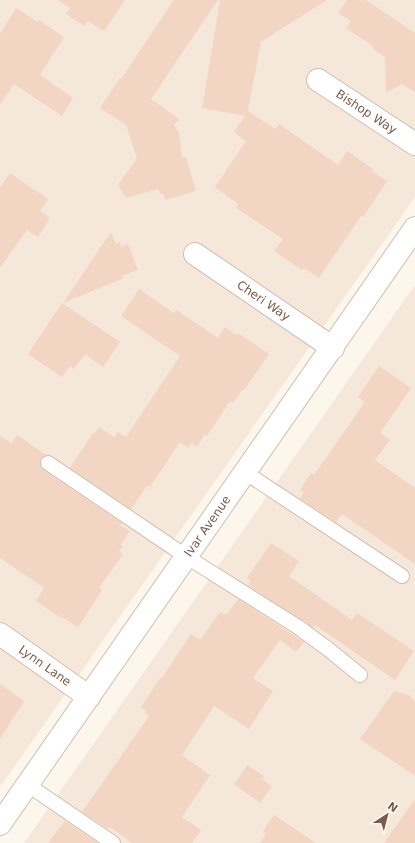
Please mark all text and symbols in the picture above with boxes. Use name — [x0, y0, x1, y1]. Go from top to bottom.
street label: Bishop Way — [333, 87, 399, 137]
street label: Cheri Way — [234, 278, 293, 324]
street label: Ivar Avenue — [181, 493, 234, 559]
street label: Lynn Lane — [16, 643, 74, 689]
north arrow — [367, 795, 407, 835]
text: N — [385, 799, 400, 815]

